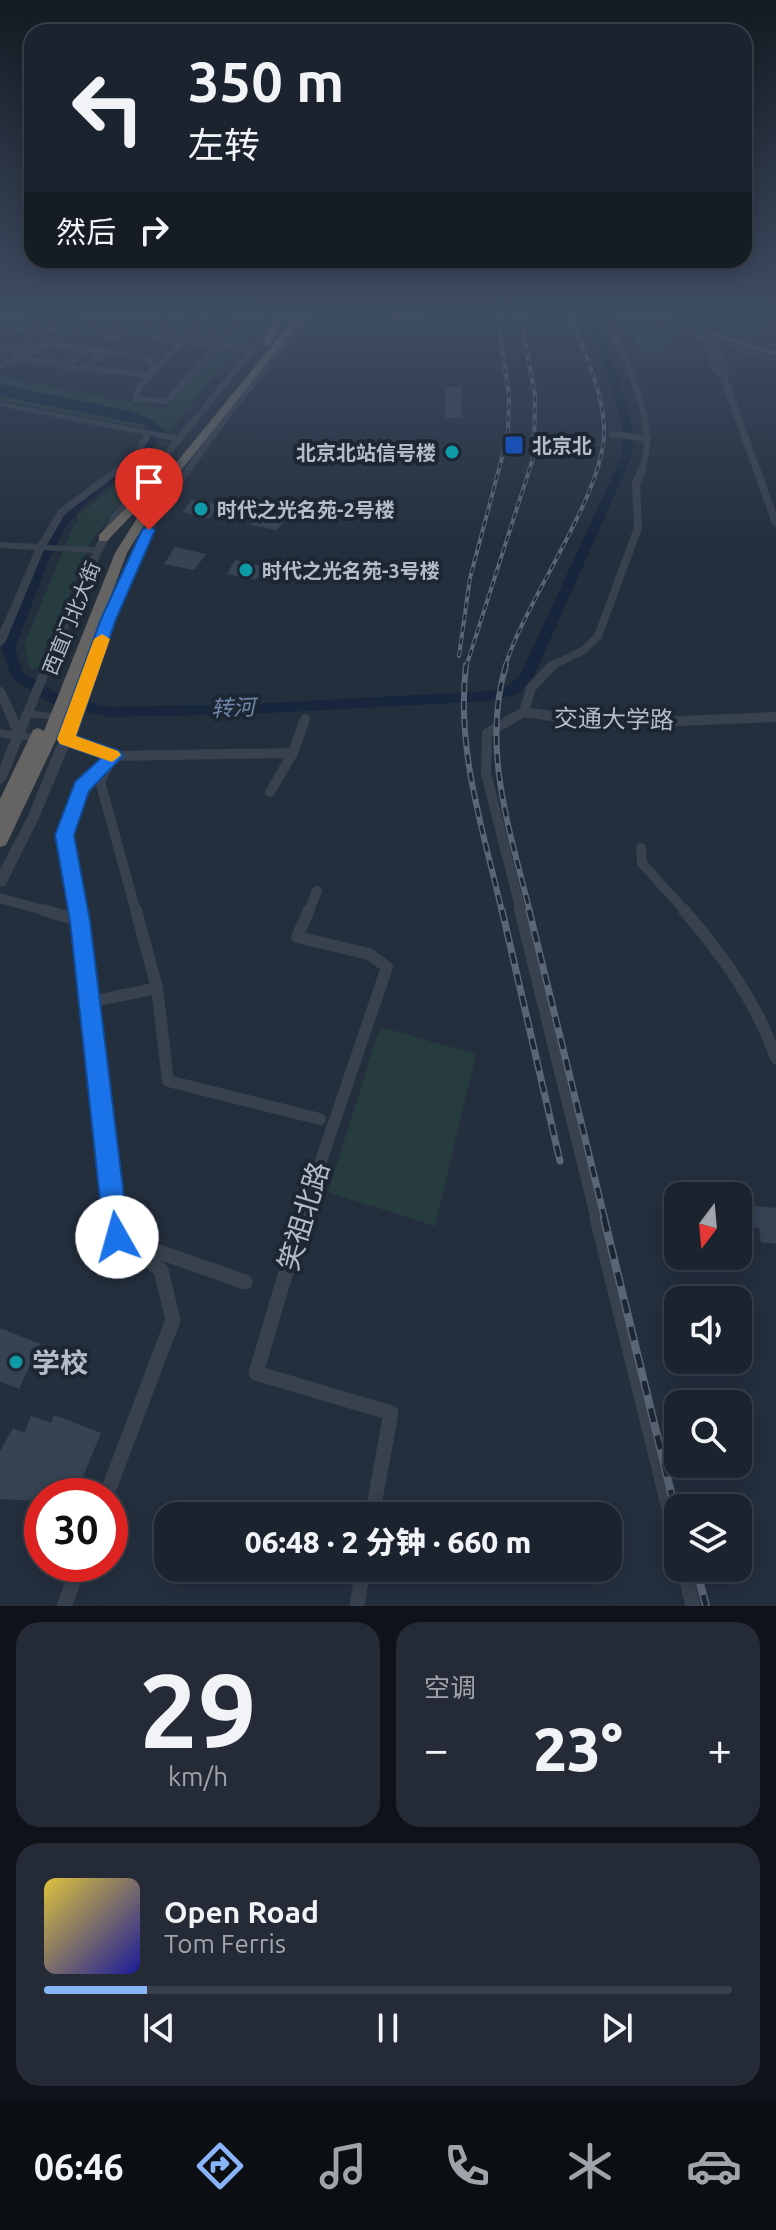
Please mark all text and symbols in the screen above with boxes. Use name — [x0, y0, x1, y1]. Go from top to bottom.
text: 350 m — [188, 50, 344, 113]
icon: left — [56, 56, 160, 160]
text: 左转 — [188, 124, 260, 165]
icon: right — [132, 208, 176, 252]
text: 然后 — [56, 215, 116, 249]
marker: 北京北 — [503, 434, 525, 456]
place label: 北京北 — [532, 434, 592, 457]
place label: 北京北站信号楼 — [296, 441, 436, 464]
marker: 北京北站信号楼 — [443, 443, 461, 461]
pin — [115, 448, 183, 530]
icon: arrive — [127, 460, 171, 504]
place label: 时代之光名苑-2号楼 — [217, 498, 395, 521]
marker: 时代之光名苑-2号楼 — [192, 500, 210, 518]
street label: 西直门北大街 — [38, 558, 104, 678]
place label: 时代之光名苑-3号楼 — [262, 559, 440, 582]
marker: 时代之光名苑-3号楼 — [237, 561, 255, 579]
water label: 转河 — [211, 694, 259, 720]
street label: 交通大学路 — [554, 704, 674, 734]
street label: 笑祖北路 — [272, 1158, 334, 1274]
north arrow — [664, 1182, 752, 1270]
map controls — [664, 1182, 752, 1582]
position arrow — [75, 1195, 159, 1279]
button: sound — [664, 1286, 752, 1374]
place label: 学校 — [32, 1347, 88, 1378]
marker: 学校 — [7, 1353, 25, 1371]
button: search — [664, 1390, 752, 1478]
speed limit sign: 30 — [24, 1478, 128, 1582]
button: layers — [664, 1494, 752, 1582]
text: 06:48 · 2 分钟 · 660 m — [245, 1525, 531, 1559]
text: 29 — [139, 1651, 257, 1768]
text: 空调 — [424, 1673, 476, 1702]
text: 23° — [533, 1715, 623, 1782]
text: − — [424, 1724, 449, 1773]
text: + — [707, 1724, 732, 1773]
text: km/h — [168, 1762, 228, 1791]
text: Open Road — [164, 1895, 319, 1929]
text: Tom Ferris — [164, 1929, 286, 1958]
icon: previous — [137, 2006, 181, 2050]
icon: pause — [366, 2006, 410, 2050]
icon: next — [595, 2006, 639, 2050]
icon: directions — [192, 2138, 248, 2194]
icon: music — [315, 2138, 371, 2194]
icon: phone — [439, 2138, 495, 2194]
icon: climate — [562, 2138, 618, 2194]
icon: car — [686, 2138, 742, 2194]
text: 06:46 — [34, 2146, 124, 2187]

